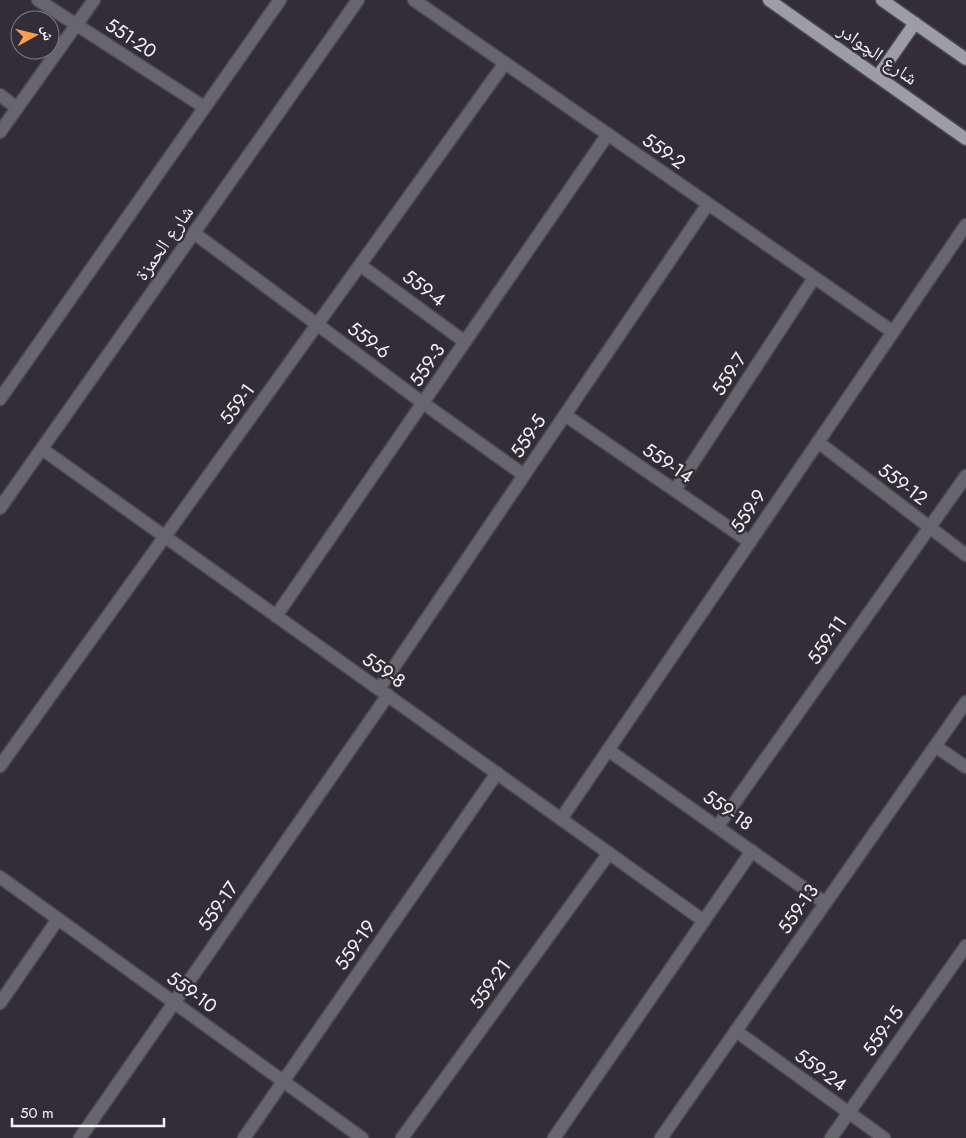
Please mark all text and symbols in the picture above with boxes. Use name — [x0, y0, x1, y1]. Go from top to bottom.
north arrow — [10, 10, 60, 60]
street label: 551-20 — [100, 11, 162, 65]
street label: شارع الچوادر — [832, 16, 923, 91]
text: ش — [37, 24, 59, 42]
street label: 559-2 — [637, 126, 691, 176]
street label: شارع الحمزة — [128, 200, 200, 286]
street label: 559-4 — [397, 263, 451, 313]
street label: 559-6 — [342, 315, 396, 365]
street label: 559-3 — [403, 338, 451, 392]
street label: 559-7 — [705, 347, 753, 401]
street label: 559-1 — [213, 378, 261, 430]
street label: 559-5 — [504, 409, 552, 463]
street label: 559-14 — [637, 436, 699, 490]
street label: 559-12 — [873, 456, 933, 512]
street label: 559-9 — [724, 484, 772, 538]
street label: 559-11 — [801, 610, 853, 670]
street label: 559-8 — [357, 646, 411, 694]
street label: 559-18 — [698, 783, 758, 837]
street label: 559-17 — [191, 876, 245, 936]
street label: 559-13 — [771, 879, 825, 939]
street label: 559-19 — [328, 914, 382, 976]
street label: 559-21 — [463, 954, 517, 1014]
street label: 559-10 — [161, 965, 223, 1019]
street label: 559-15 — [856, 1000, 910, 1062]
street label: 559-24 — [789, 1042, 853, 1098]
scale bar — [12, 1096, 165, 1128]
text: 50 m — [20, 1102, 54, 1124]

